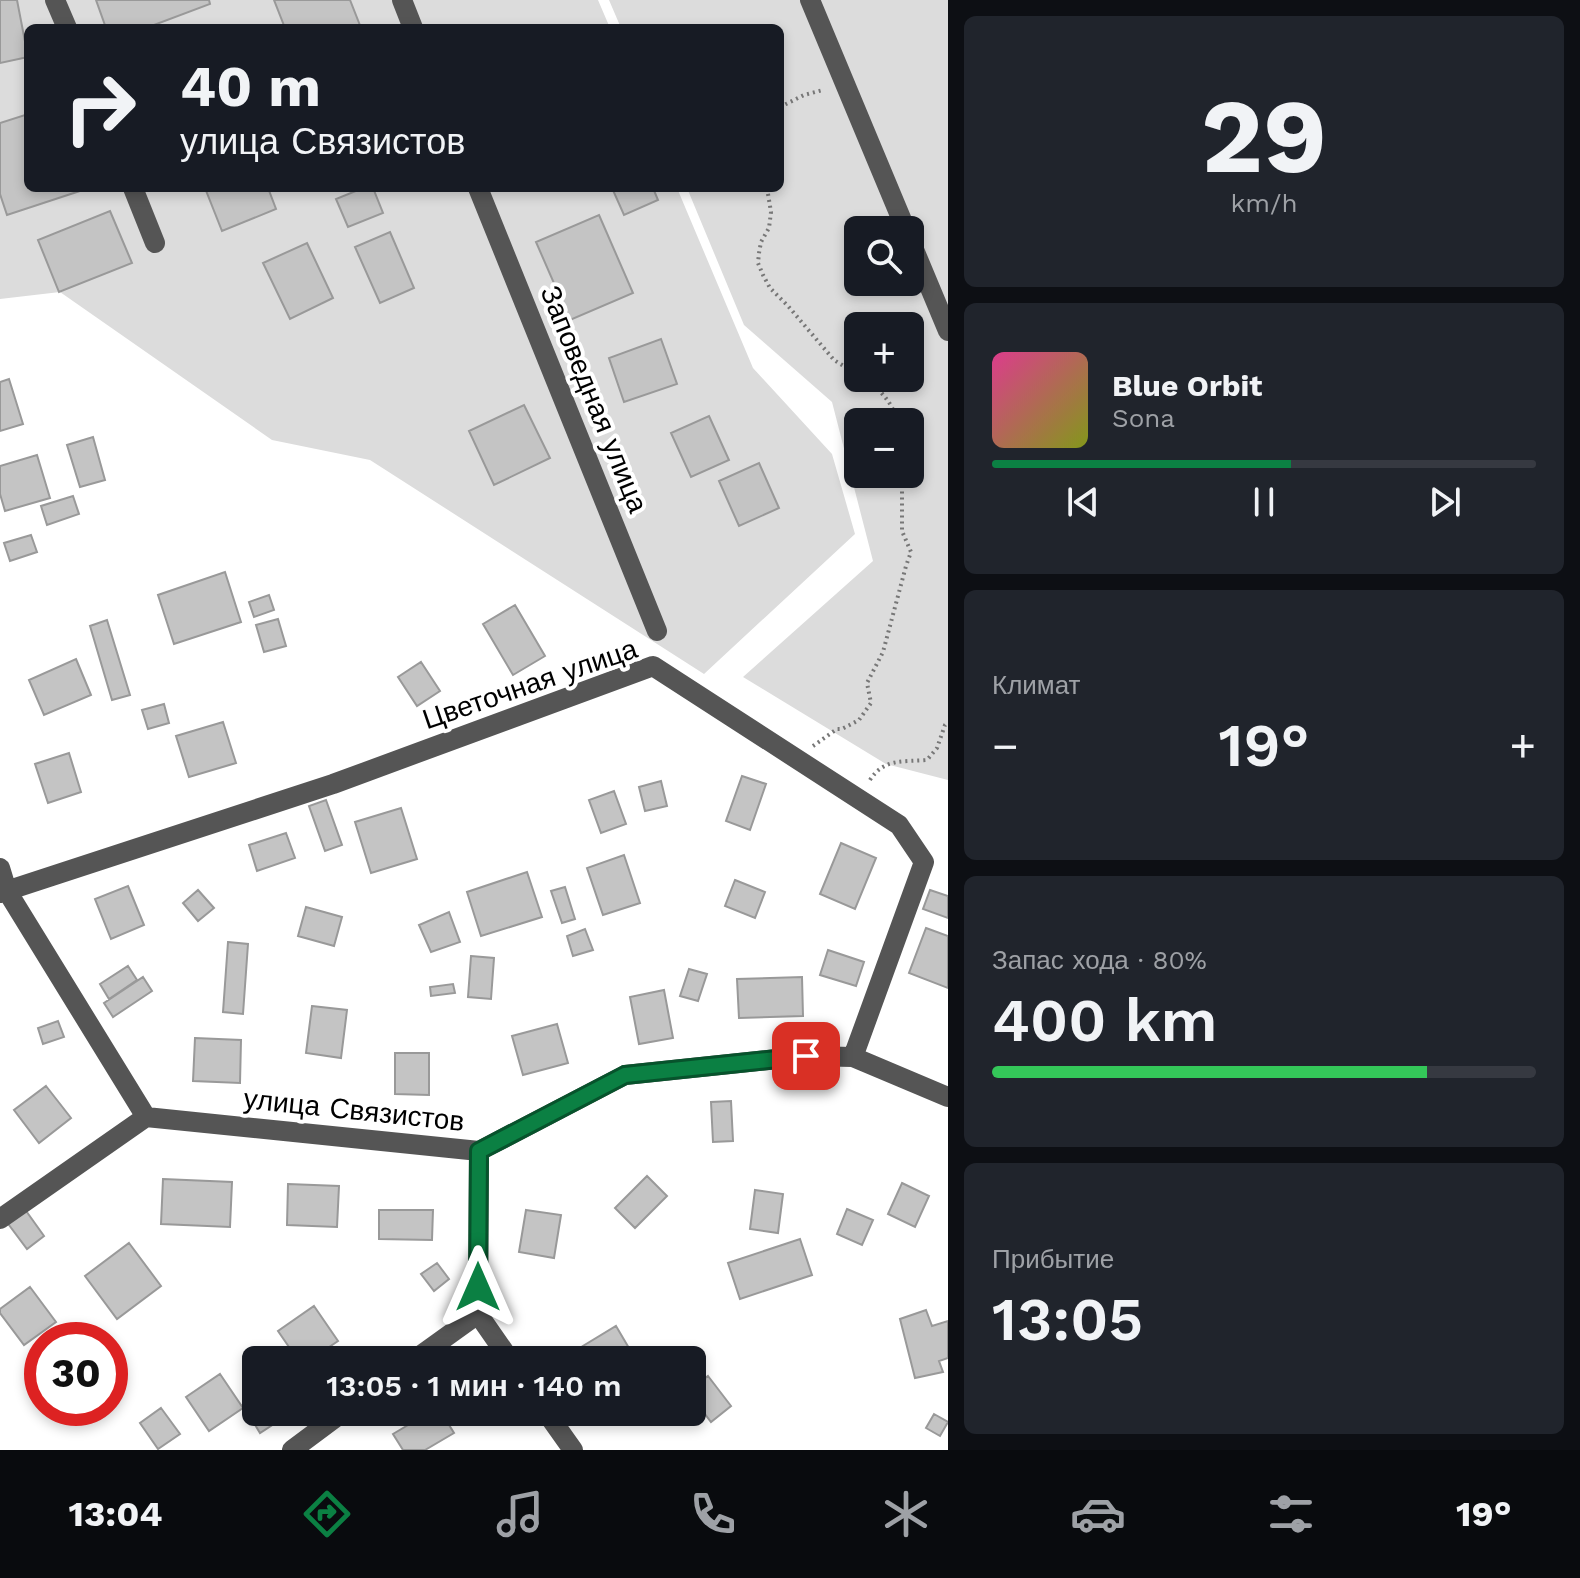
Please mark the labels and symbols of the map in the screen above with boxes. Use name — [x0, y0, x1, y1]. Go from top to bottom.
street label: Заповедная улица — [533, 281, 655, 518]
street label: Цветочная улица — [418, 632, 642, 736]
pin — [772, 1022, 840, 1090]
street label: улица Связистов — [242, 1082, 466, 1138]
position arrow — [436, 1245, 520, 1329]
speed limit sign: 30 — [24, 1322, 128, 1426]

